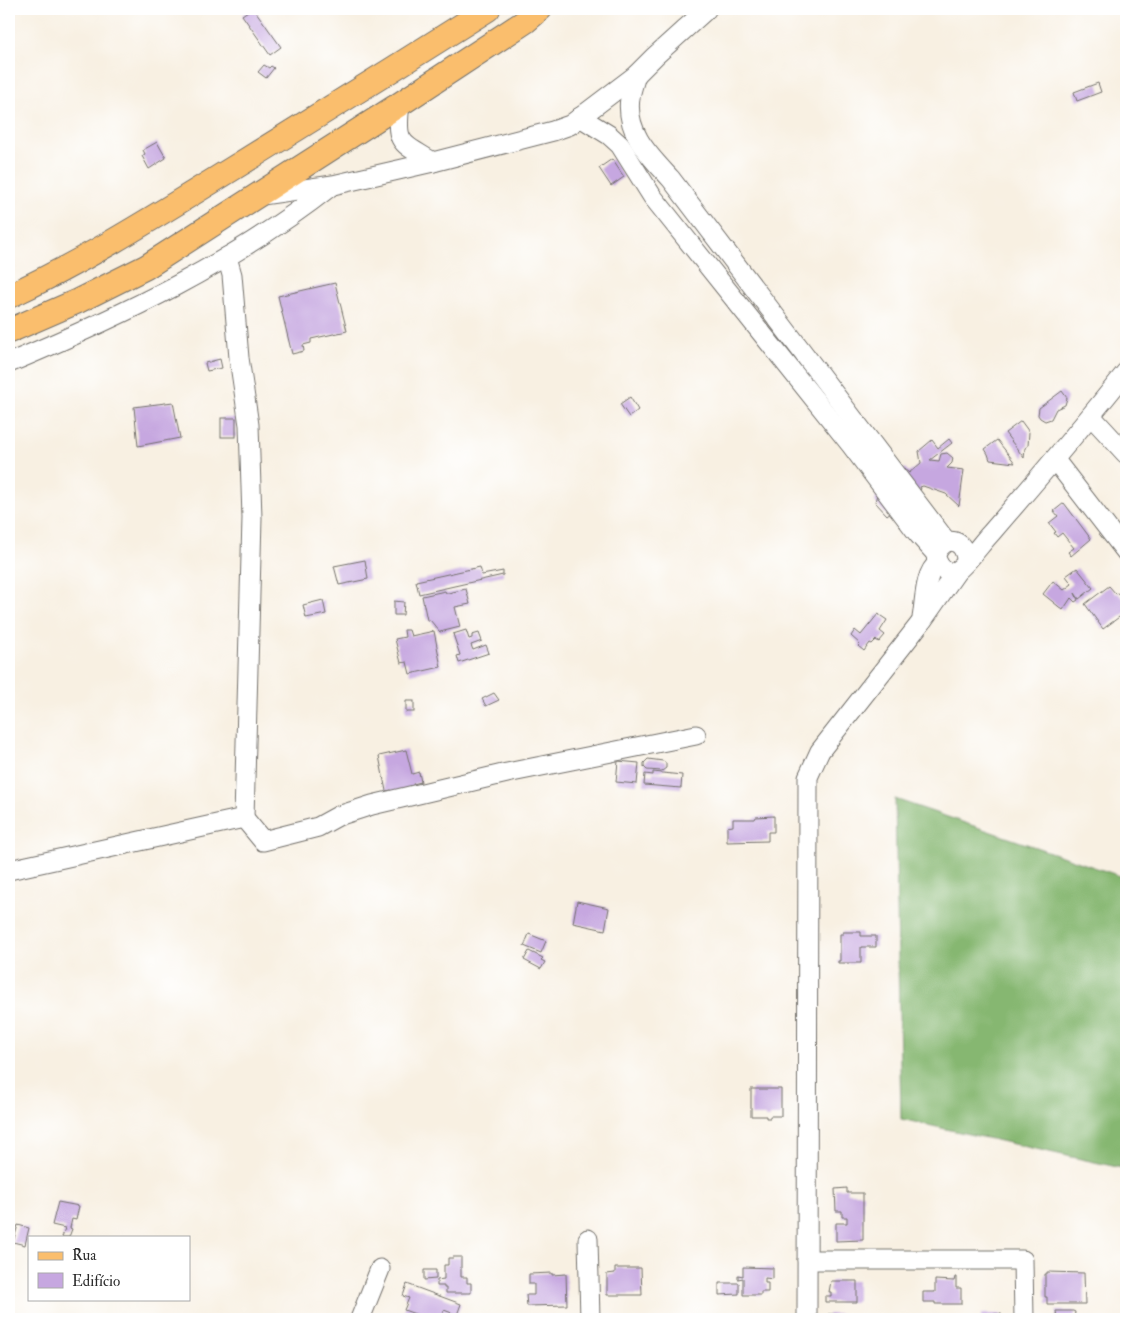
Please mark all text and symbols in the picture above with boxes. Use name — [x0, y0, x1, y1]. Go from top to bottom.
legend — [28, 1236, 190, 1300]
text: Rua — [72, 1246, 97, 1265]
text: Edifício — [72, 1272, 120, 1291]

